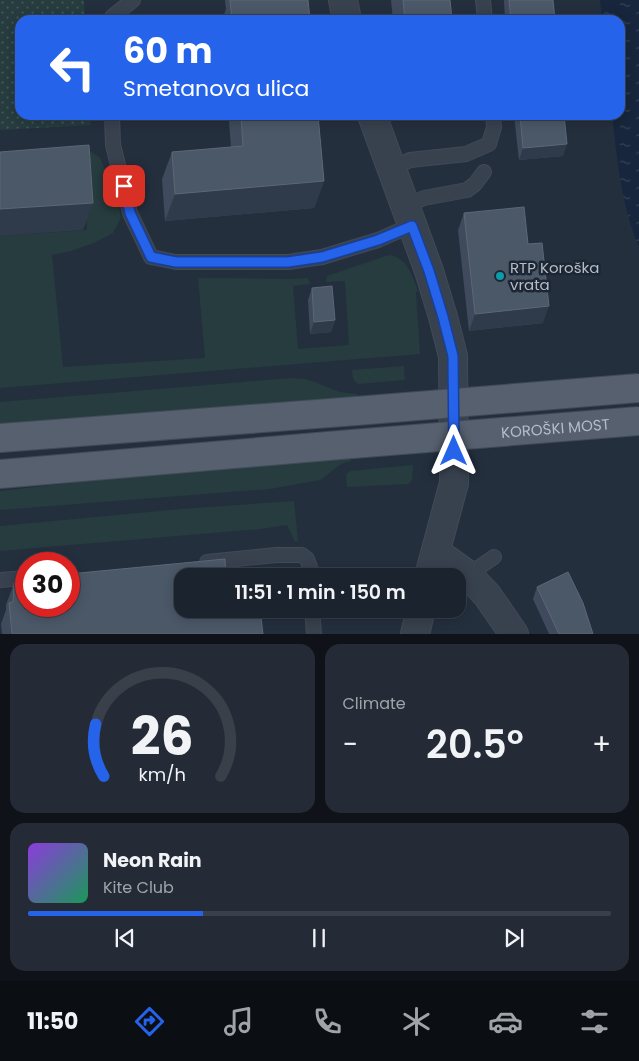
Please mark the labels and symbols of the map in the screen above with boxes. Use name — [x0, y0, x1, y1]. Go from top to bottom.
pin — [103, 165, 145, 207]
place label: RTP Koroška vrata — [510, 257, 599, 295]
marker: RTP Koroška vrata — [494, 270, 506, 282]
street label: KOROŠKI MOST — [500, 413, 610, 443]
position arrow — [427, 424, 479, 476]
speed limit sign: 30 — [15, 552, 80, 617]

